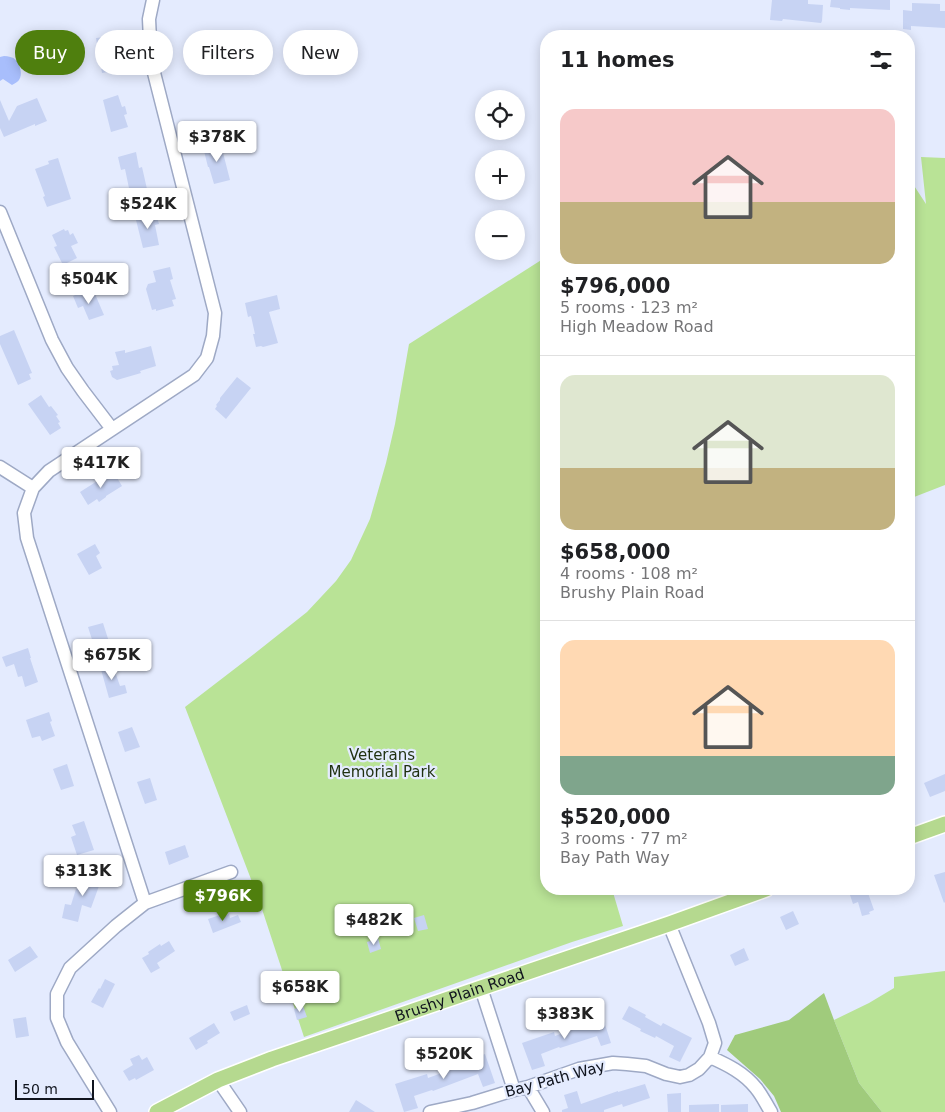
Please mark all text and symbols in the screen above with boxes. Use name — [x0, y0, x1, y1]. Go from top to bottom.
chip: Buy — [15, 30, 85, 75]
chip: Rent — [95, 30, 173, 75]
chip: Filters — [183, 30, 273, 75]
chip: New — [283, 30, 358, 75]
icon: filters — [867, 46, 895, 74]
text: 11 homes — [560, 48, 675, 72]
map controls — [475, 90, 525, 260]
button: locate — [475, 90, 525, 140]
pin: $378K — [182, 120, 252, 163]
text: $378K — [189, 127, 245, 146]
icon: home — [683, 142, 773, 232]
button: + — [475, 150, 525, 200]
pin: $524K — [113, 188, 183, 230]
text: $524K — [120, 194, 176, 213]
button: − — [475, 210, 525, 260]
pin: $504K — [54, 262, 124, 305]
text: $504K — [61, 269, 117, 288]
text: $796,000 — [560, 274, 670, 298]
text: 5 rooms · 123 m² — [560, 298, 698, 317]
text: High Meadow Road — [560, 317, 714, 336]
icon: home — [683, 407, 773, 497]
pin: $417K — [66, 446, 136, 489]
text: $417K — [73, 453, 129, 472]
text: $658,000 — [560, 540, 670, 564]
text: 4 rooms · 108 m² — [560, 564, 698, 583]
text: Brushy Plain Road — [560, 583, 704, 602]
pin: $675K — [77, 638, 147, 681]
text: $675K — [84, 645, 140, 664]
icon: home — [683, 672, 773, 762]
park label: Veterans Memorial Park — [329, 746, 436, 781]
text: $520,000 — [560, 805, 670, 829]
text: 3 rooms · 77 m² — [560, 829, 688, 848]
text: Bay Path Way — [560, 848, 670, 867]
pin: $313K — [48, 854, 118, 897]
text: $313K — [55, 861, 111, 880]
pin: $796K — [188, 880, 258, 922]
text: $796K — [195, 886, 251, 905]
pin: $482K — [339, 904, 409, 946]
text: $482K — [346, 910, 402, 929]
street label: Brushy Plain Road — [393, 965, 527, 1026]
pin: $658K — [265, 970, 335, 1013]
text: $658K — [272, 977, 328, 996]
pin: $383K — [530, 998, 600, 1040]
text: $383K — [537, 1004, 593, 1023]
pin: $520K — [409, 1038, 479, 1080]
text: $520K — [416, 1044, 472, 1063]
street label: Bay Path Way — [503, 1057, 607, 1101]
scale bar — [15, 1077, 94, 1100]
text: 50 m — [22, 1081, 58, 1097]

